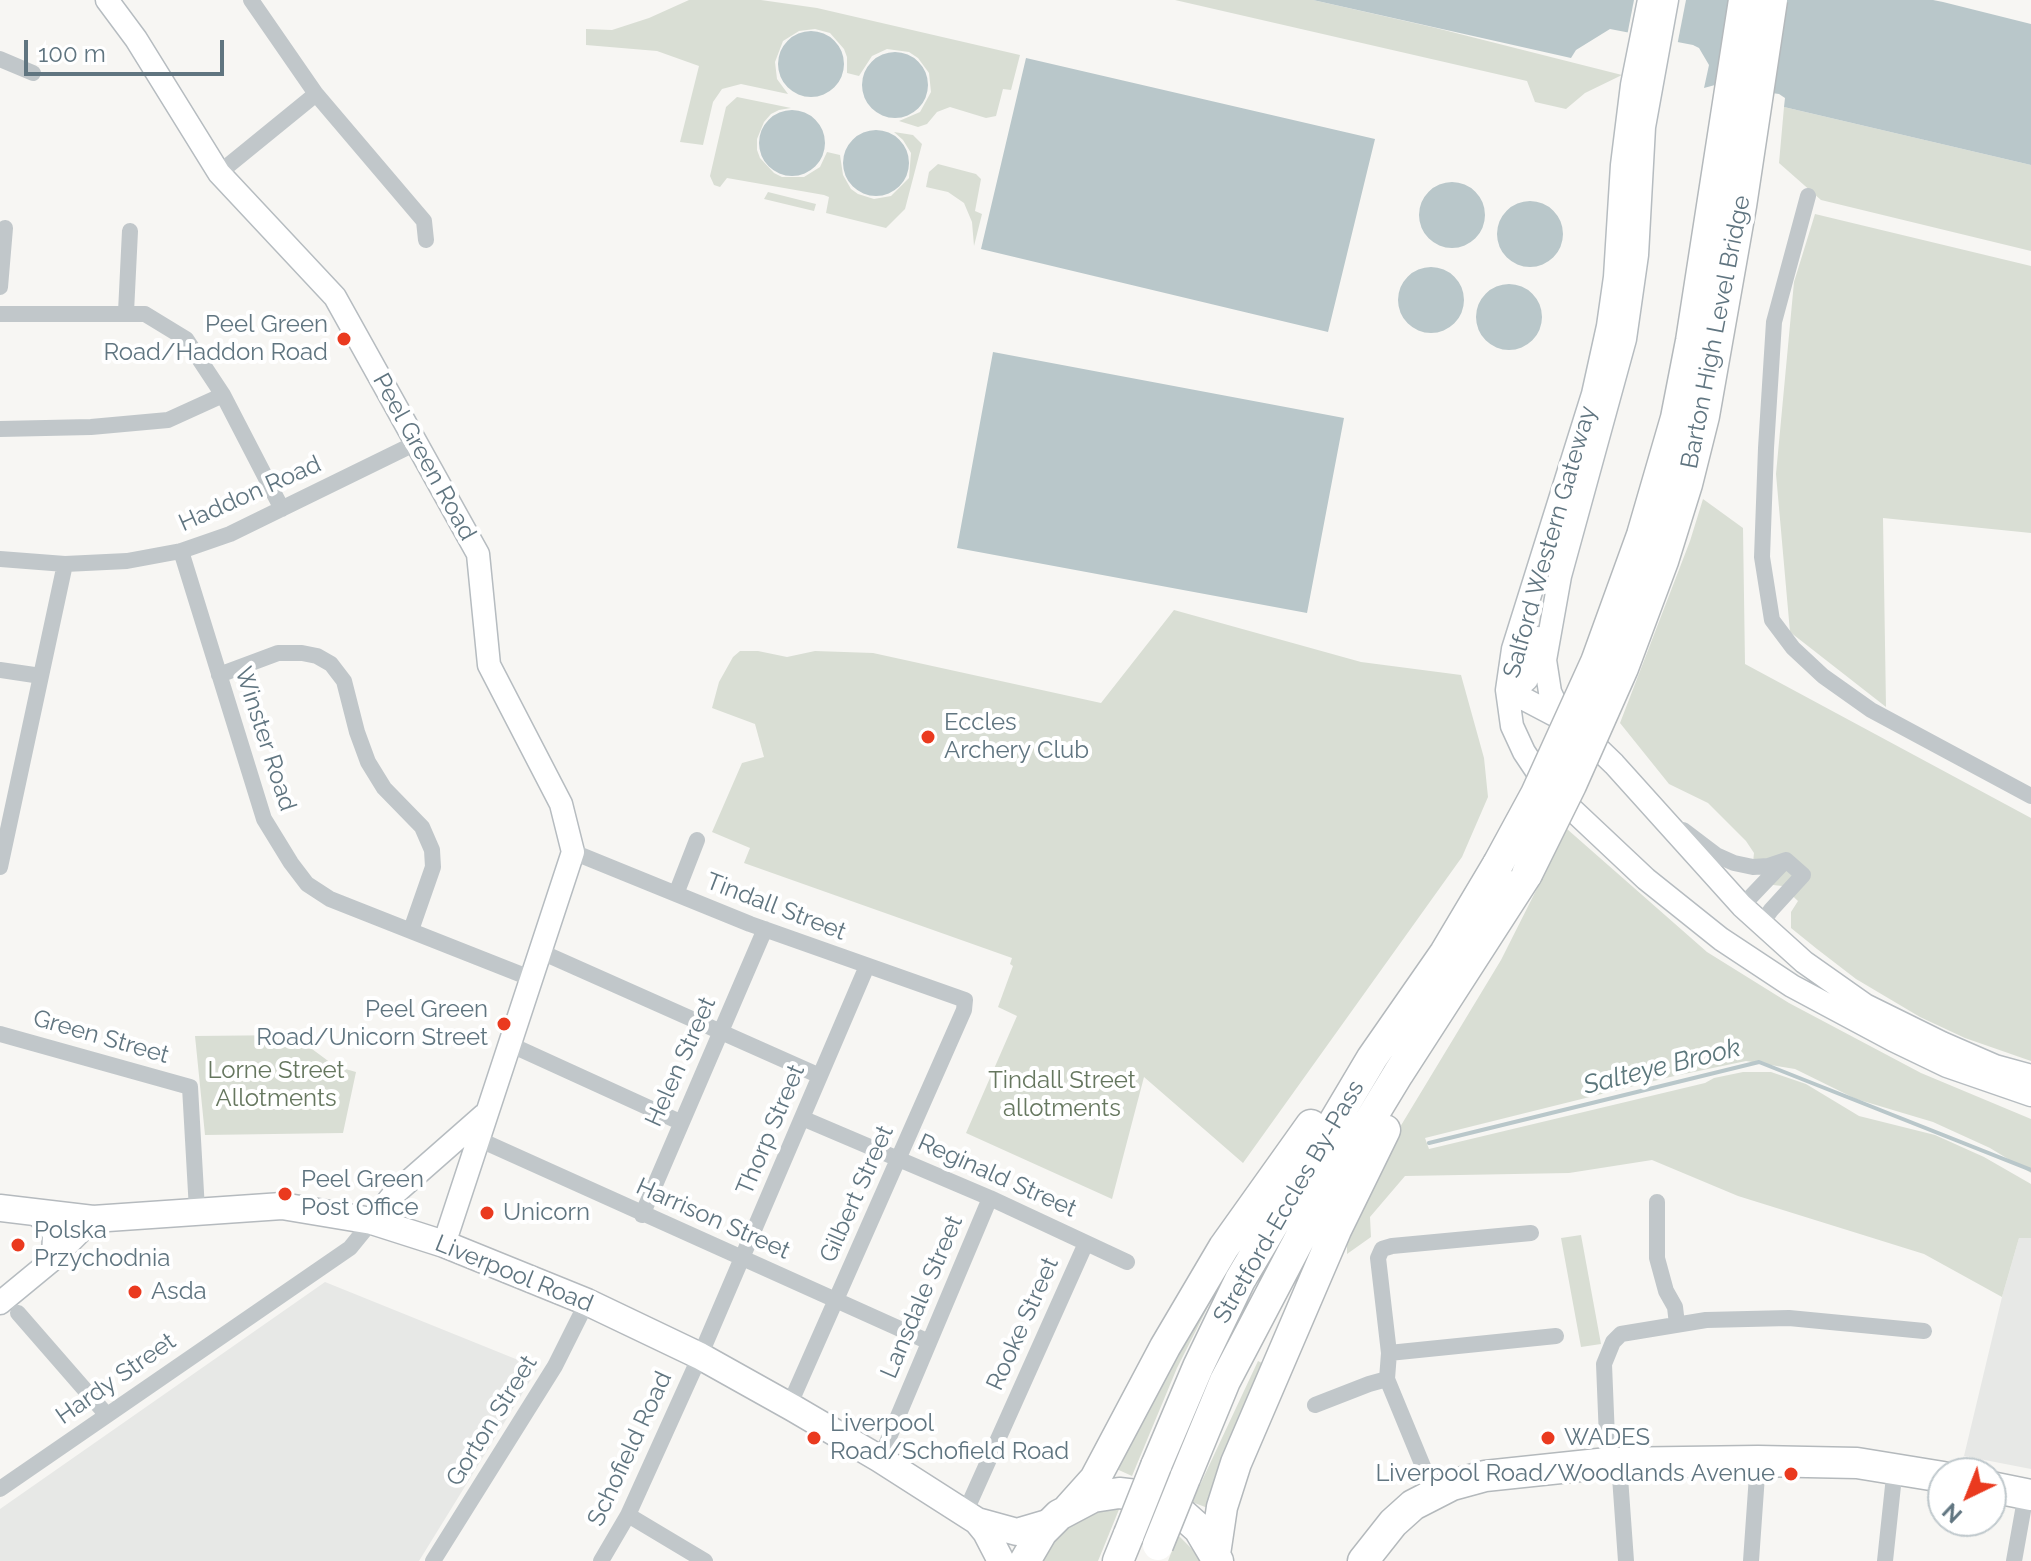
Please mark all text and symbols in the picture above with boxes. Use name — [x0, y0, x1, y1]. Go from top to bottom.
scale bar — [28, 24, 228, 74]
text: 100 m — [38, 39, 106, 68]
street label: Barton High Level Bridge — [1675, 193, 1757, 471]
place label: Peel Green Road/Haddon Road — [103, 311, 328, 367]
marker: Peel Green Road/Haddon Road — [335, 330, 353, 348]
street label: Peel Green Road — [366, 368, 482, 546]
street label: Salford Western Gateway — [1497, 403, 1603, 681]
street label: Haddon Road — [174, 450, 326, 538]
street label: Winster Road — [228, 663, 302, 815]
place label: Eccles Archery Club — [944, 709, 1089, 765]
marker: Eccles Archery Club — [919, 728, 937, 746]
street label: Tindall Street — [702, 867, 850, 947]
street label: Helen Street — [640, 993, 722, 1131]
place label: Peel Green Road/Unicorn Street — [256, 996, 488, 1052]
street label: Green Street — [30, 1004, 172, 1070]
marker: Peel Green Road/Unicorn Street — [495, 1015, 513, 1033]
water label: Salteye Brook — [1580, 1032, 1744, 1102]
park label: Lorne Street Allotments — [207, 1057, 345, 1113]
street label: Thorp Street — [731, 1060, 811, 1200]
park label: Tindall Street allotments — [988, 1067, 1136, 1123]
street label: Stretford-Eccles By-Pass — [1208, 1075, 1370, 1329]
street label: Gilbert Street — [814, 1121, 900, 1267]
street label: Reginald Street — [913, 1128, 1081, 1224]
place label: Peel Green Post Office — [301, 1166, 424, 1222]
street label: Harrison Street — [632, 1172, 794, 1266]
marker: Peel Green Post Office — [276, 1185, 294, 1203]
place label: Unicorn — [503, 1199, 590, 1227]
marker: Unicorn — [478, 1204, 496, 1222]
street label: Lansdale Street — [875, 1211, 969, 1383]
place label: Polska Przychodnia — [34, 1217, 170, 1273]
street label: Liverpool Road — [431, 1229, 597, 1319]
marker: Polska Przychodnia — [9, 1236, 27, 1254]
street label: Rooke Street — [981, 1253, 1065, 1395]
place label: Asda — [151, 1278, 207, 1306]
marker: Asda — [126, 1283, 144, 1301]
street label: Hardy Street — [51, 1327, 181, 1431]
street label: Gorton Street — [440, 1350, 544, 1492]
street label: Schofield Road — [582, 1367, 678, 1531]
place label: Liverpool Road/Schofield Road — [830, 1410, 1069, 1466]
place label: WADES — [1564, 1424, 1650, 1452]
marker: Liverpool Road/Schofield Road — [805, 1429, 823, 1447]
marker: WADES — [1539, 1429, 1557, 1447]
north arrow — [1927, 1457, 2007, 1537]
place label: Liverpool Road/Woodlands Avenue — [1375, 1460, 1775, 1488]
marker: Liverpool Road/Woodlands Avenue — [1782, 1465, 1800, 1483]
text: N — [1937, 1498, 1967, 1528]

